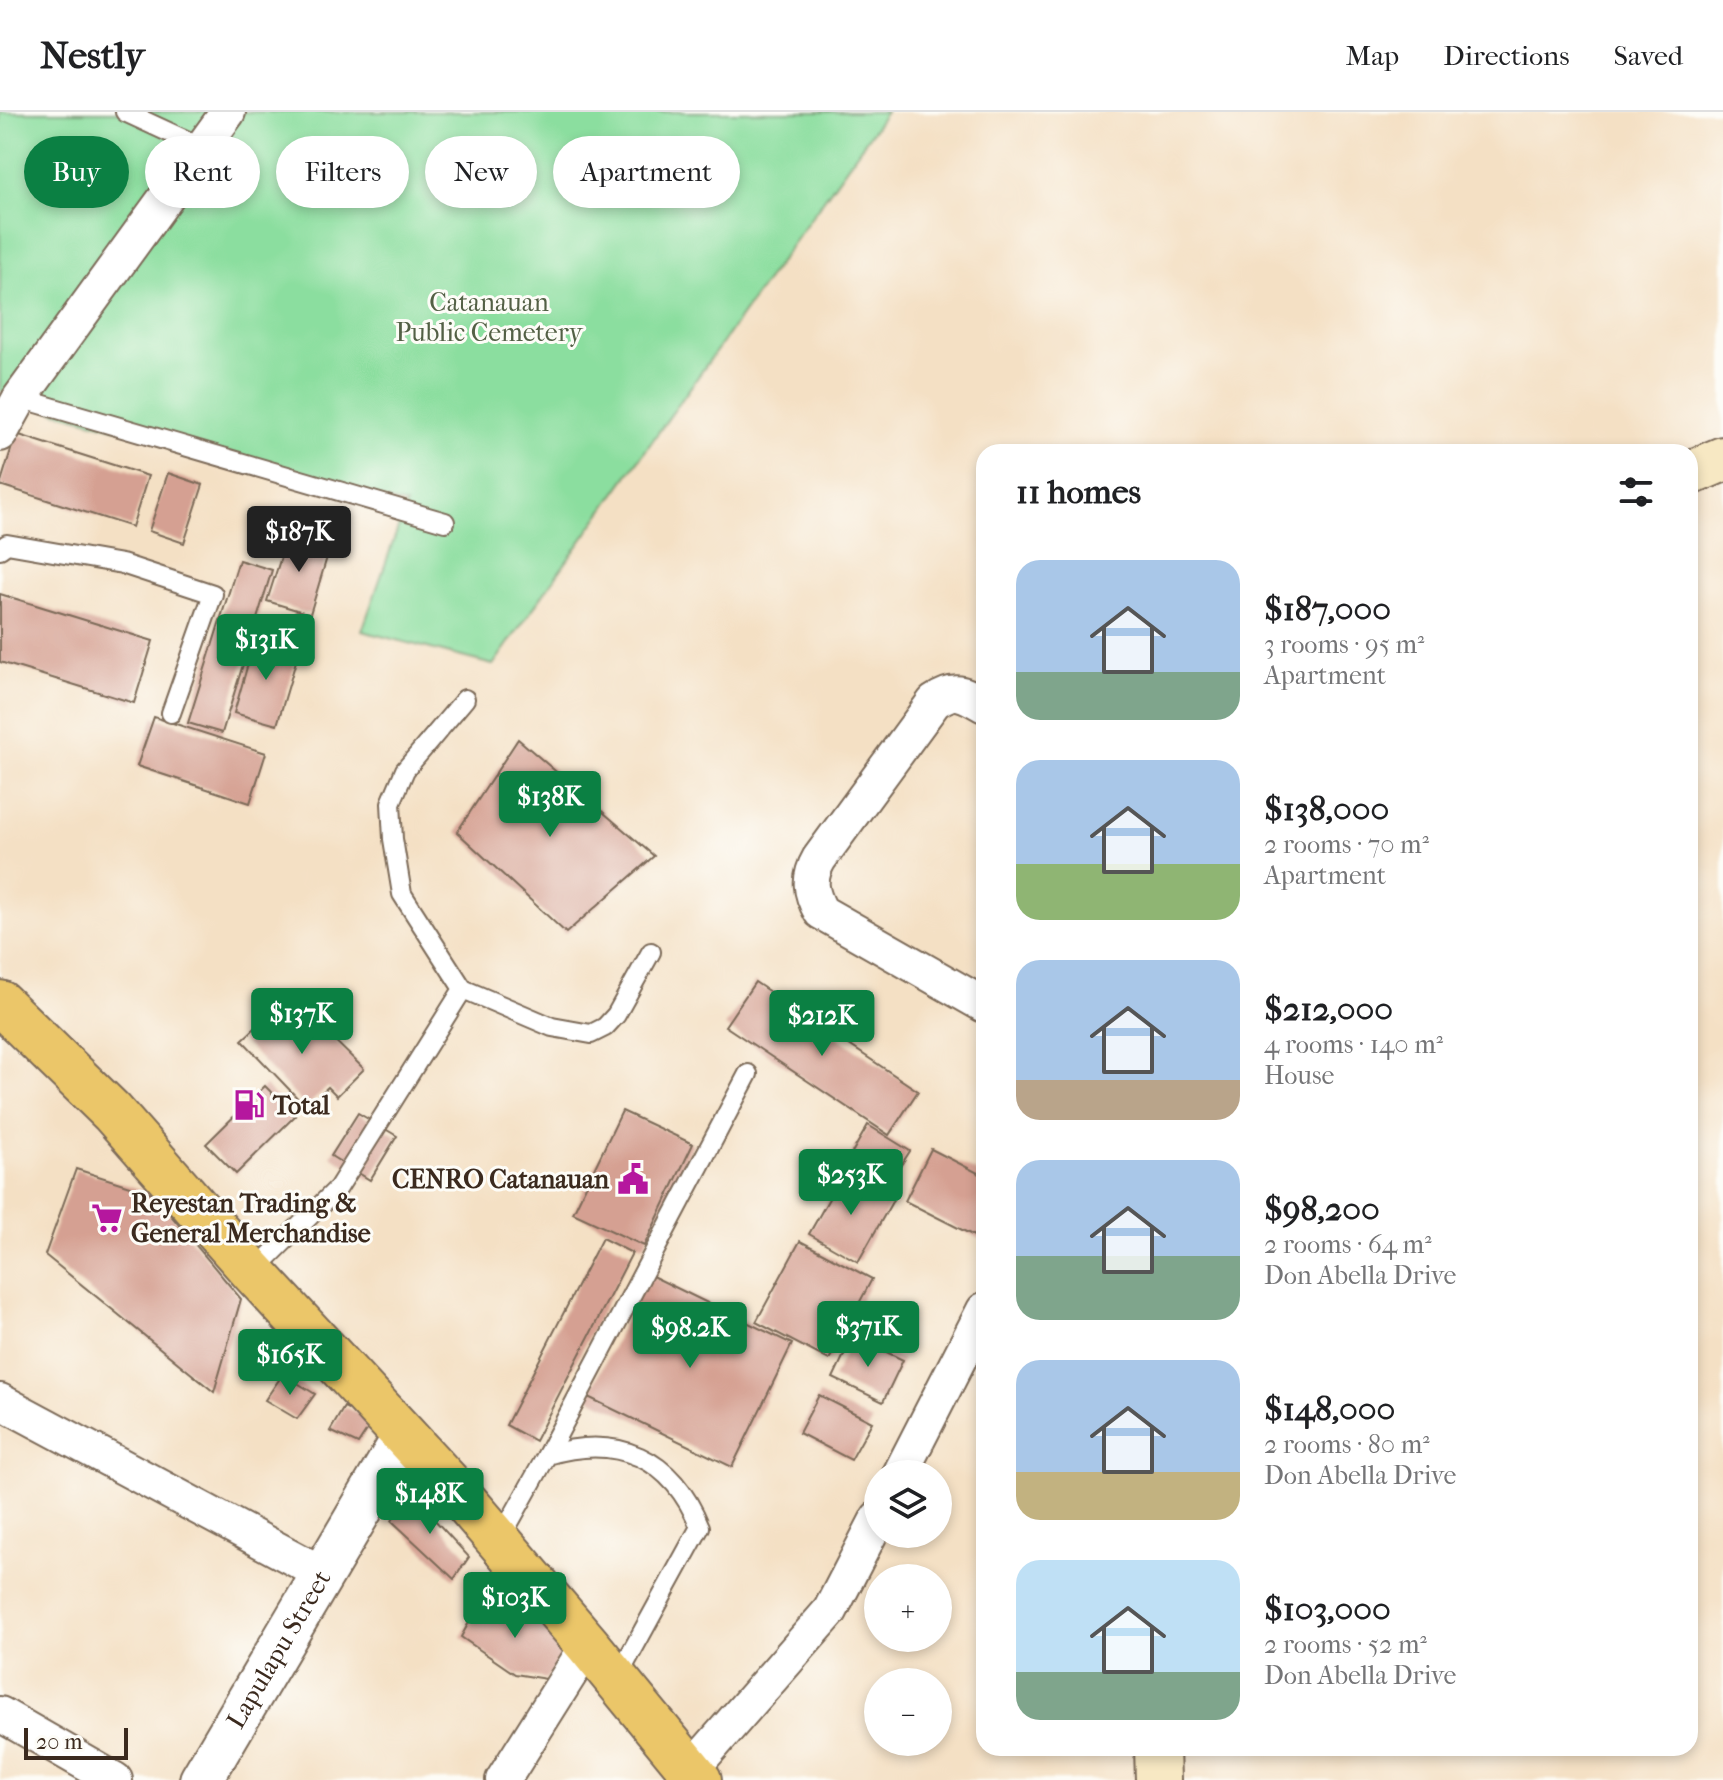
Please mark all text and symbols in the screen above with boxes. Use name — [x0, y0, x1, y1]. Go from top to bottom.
text: Nestly — [40, 33, 145, 78]
text: Map — [1346, 39, 1399, 72]
text: Directions — [1443, 39, 1570, 72]
text: Saved — [1614, 39, 1683, 72]
chip: Buy — [24, 136, 129, 208]
chip: Rent — [145, 136, 260, 208]
chip: Filters — [276, 136, 409, 208]
chip: New — [425, 136, 537, 208]
chip: Apartment — [553, 136, 740, 208]
park label: Catanauan Public Cemetery — [395, 287, 584, 348]
icon: filters — [1614, 470, 1658, 514]
text: 11 homes — [1016, 472, 1141, 512]
pin: $187K — [243, 506, 355, 574]
text: $187K — [265, 516, 333, 547]
text: $187,000 — [1264, 589, 1391, 629]
icon: home — [1080, 592, 1176, 688]
pin: $131K — [210, 614, 322, 682]
text: $131K — [235, 624, 297, 655]
text: 3 rooms · 95 m² — [1264, 629, 1424, 660]
text: Apartment — [1264, 660, 1386, 691]
pin: $138K — [494, 771, 606, 839]
text: $138K — [517, 781, 583, 812]
text: $138,000 — [1264, 789, 1389, 829]
icon: home — [1080, 792, 1176, 888]
text: 2 rooms · 70 m² — [1264, 829, 1429, 860]
text: Apartment — [1264, 860, 1386, 891]
pin: $137K — [246, 988, 358, 1056]
text: $212,000 — [1264, 989, 1393, 1029]
pin: $212K — [766, 990, 878, 1058]
icon: home — [1080, 992, 1176, 1088]
text: $137K — [269, 998, 335, 1029]
text: $212K — [787, 1000, 857, 1031]
text: 4 rooms · 140 m² — [1264, 1029, 1443, 1060]
text: House — [1264, 1060, 1334, 1091]
fuel station icon: Total — [232, 1088, 266, 1122]
place label: Total — [272, 1090, 330, 1121]
pin: $253K — [795, 1149, 907, 1217]
text: $253K — [817, 1159, 885, 1190]
public building icon: CENRO Catanauan — [616, 1162, 650, 1196]
place label: CENRO Catanauan — [392, 1164, 610, 1195]
place label: Reyestan Trading & General Merchandise — [131, 1188, 371, 1249]
text: $98,200 — [1264, 1189, 1380, 1229]
icon: home — [1080, 1192, 1176, 1288]
supermarket icon: Reyestan Trading & General Merchandise — [90, 1201, 124, 1235]
text: 2 rooms · 64 m² — [1264, 1229, 1432, 1260]
text: Don Abella Drive — [1264, 1260, 1456, 1291]
pin: $371K — [812, 1301, 924, 1369]
pin: $98.2K — [625, 1302, 755, 1370]
text: $371K — [835, 1311, 901, 1342]
text: $98.2K — [651, 1312, 729, 1343]
pin: $165K — [234, 1329, 346, 1397]
text: $165K — [256, 1339, 324, 1370]
text: $148,000 — [1264, 1389, 1395, 1429]
icon: home — [1080, 1392, 1176, 1488]
text: 2 rooms · 80 m² — [1264, 1429, 1430, 1460]
map controls — [864, 1460, 952, 1756]
button: layers — [864, 1460, 952, 1548]
text: Don Abella Drive — [1264, 1460, 1456, 1491]
pin: $148K — [374, 1468, 486, 1536]
text: $148K — [395, 1478, 465, 1509]
street label: Lapulapu Street — [220, 1564, 338, 1734]
button: + — [864, 1564, 952, 1652]
pin: $103K — [459, 1572, 571, 1640]
text: $103K — [481, 1582, 549, 1613]
text: $103,000 — [1264, 1589, 1391, 1629]
icon: home — [1080, 1592, 1176, 1688]
text: 2 rooms · 52 m² — [1264, 1629, 1427, 1660]
text: Don Abella Drive — [1264, 1660, 1456, 1691]
button: − — [864, 1668, 952, 1756]
scale bar — [24, 1724, 128, 1760]
text: 20 m — [36, 1729, 82, 1755]

